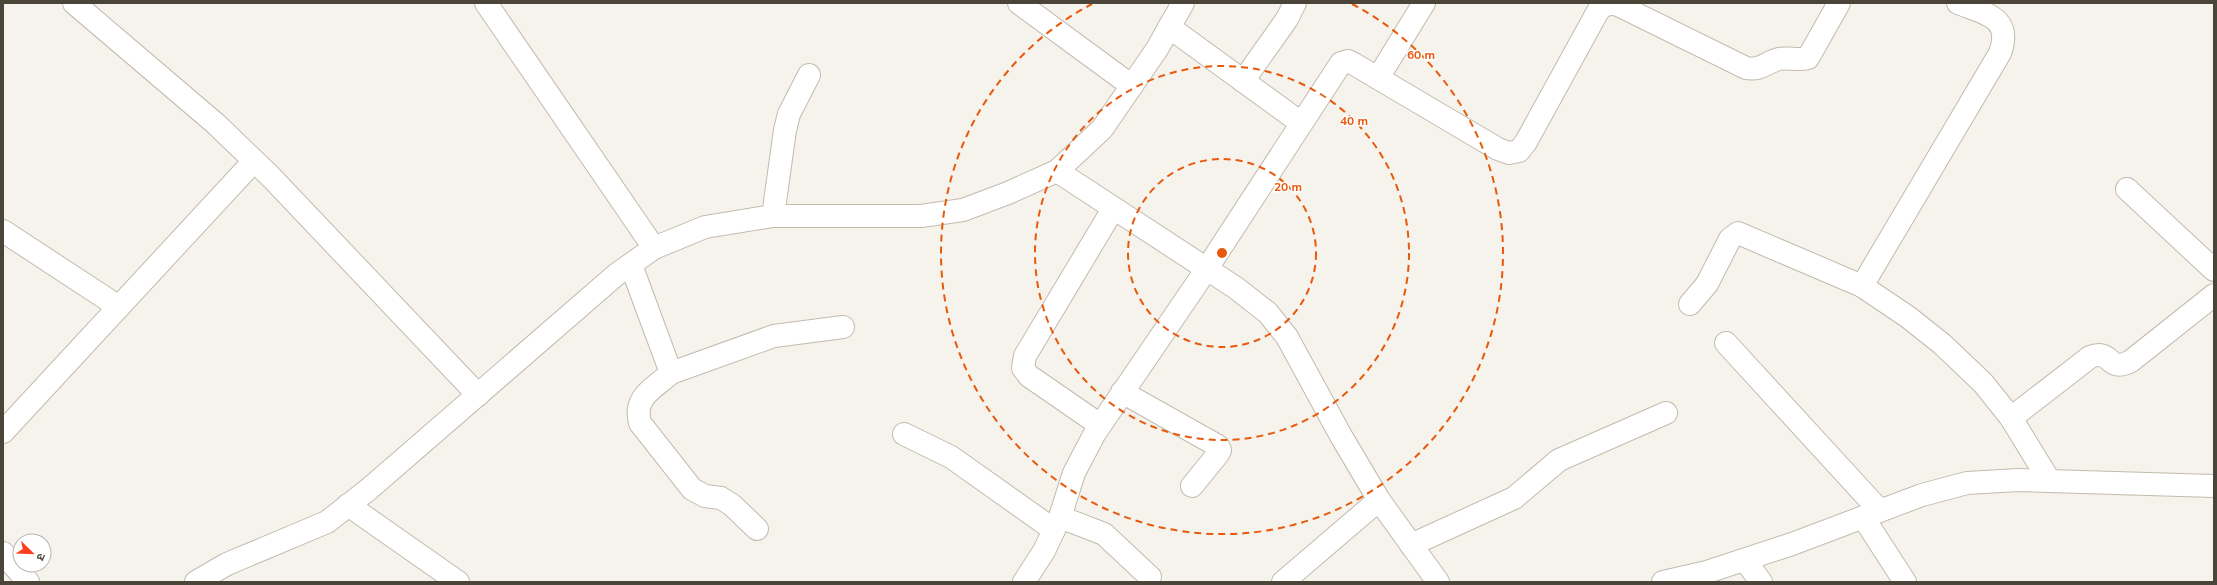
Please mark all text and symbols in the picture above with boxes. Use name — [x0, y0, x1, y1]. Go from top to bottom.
text: 60 m — [1407, 47, 1435, 63]
text: 40 m — [1340, 113, 1368, 129]
text: 20 m — [1274, 179, 1302, 195]
centre of rings — [1215, 246, 1229, 260]
north arrow — [12, 533, 52, 573]
text: उ — [32, 551, 49, 563]

